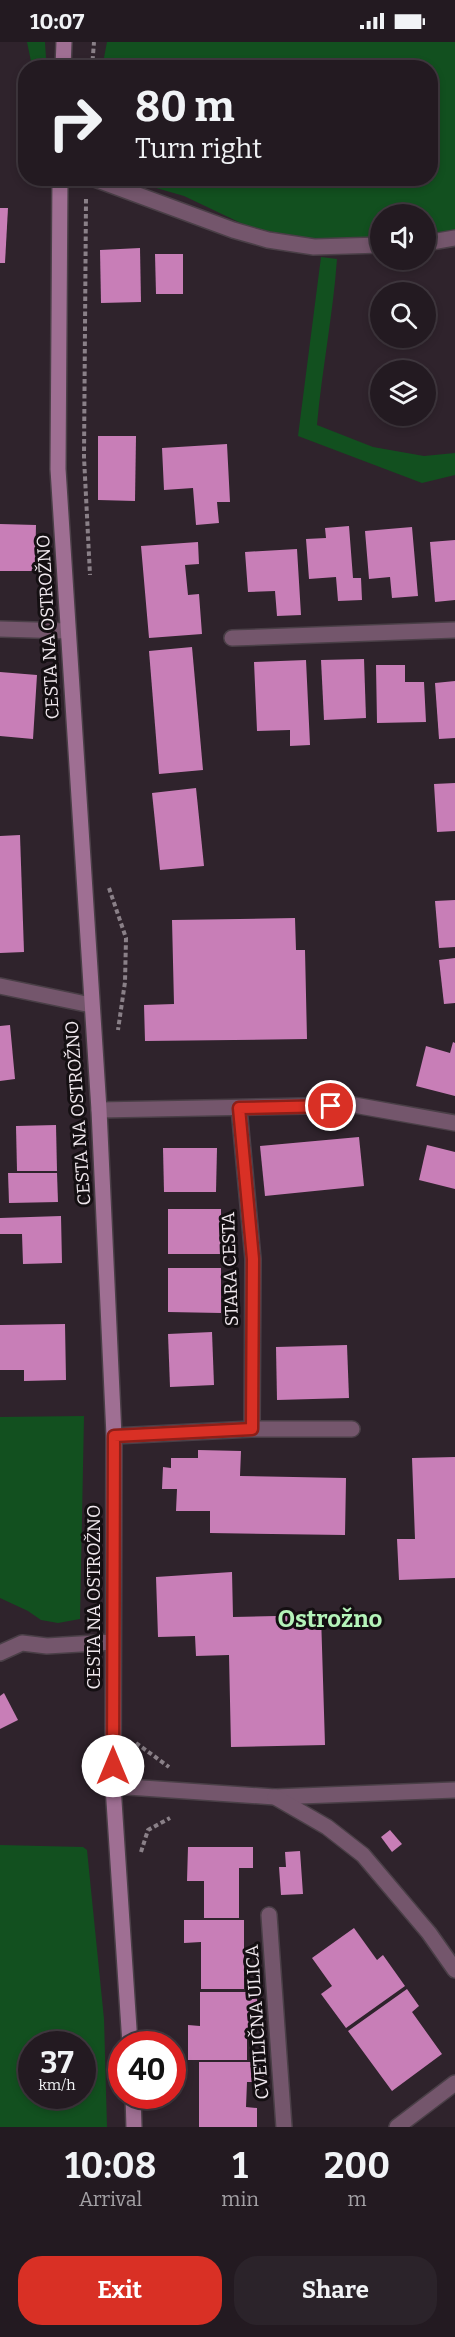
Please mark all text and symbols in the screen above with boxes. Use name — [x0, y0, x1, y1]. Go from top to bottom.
text: 10:07 — [30, 8, 84, 35]
text: 80 m — [135, 82, 235, 132]
icon: right — [36, 84, 114, 162]
text: Turn right — [135, 133, 262, 165]
map controls — [370, 204, 436, 426]
button: sound — [370, 204, 436, 270]
button: search — [370, 282, 436, 348]
button: layers — [370, 360, 436, 426]
street label: CESTA NA OSTROŽNO — [32, 534, 64, 720]
street label: CESTA NA OSTROŽNO — [61, 1020, 95, 1206]
pin — [305, 1080, 356, 1131]
icon: arrive — [314, 1089, 347, 1122]
street label: STARA CESTA — [217, 1211, 243, 1327]
street label: CESTA NA OSTROŽNO — [83, 1504, 105, 1690]
district label: Ostrožno — [278, 1605, 383, 1633]
position arrow — [81, 1734, 145, 1798]
street label: CVETLIČNA ULICA — [241, 1944, 273, 2100]
speed limit sign: 40 — [108, 2031, 186, 2109]
text: 37 — [40, 2045, 74, 2081]
text: km/h — [38, 2076, 76, 2094]
text: 10:08 — [65, 2144, 156, 2188]
text: 1 — [232, 2144, 248, 2188]
text: 200 — [324, 2144, 390, 2188]
text: Arrival — [79, 2187, 142, 2211]
text: min — [221, 2187, 259, 2211]
text: m — [347, 2187, 367, 2211]
button: Exit — [18, 2256, 222, 2325]
button: Share — [234, 2256, 437, 2325]

